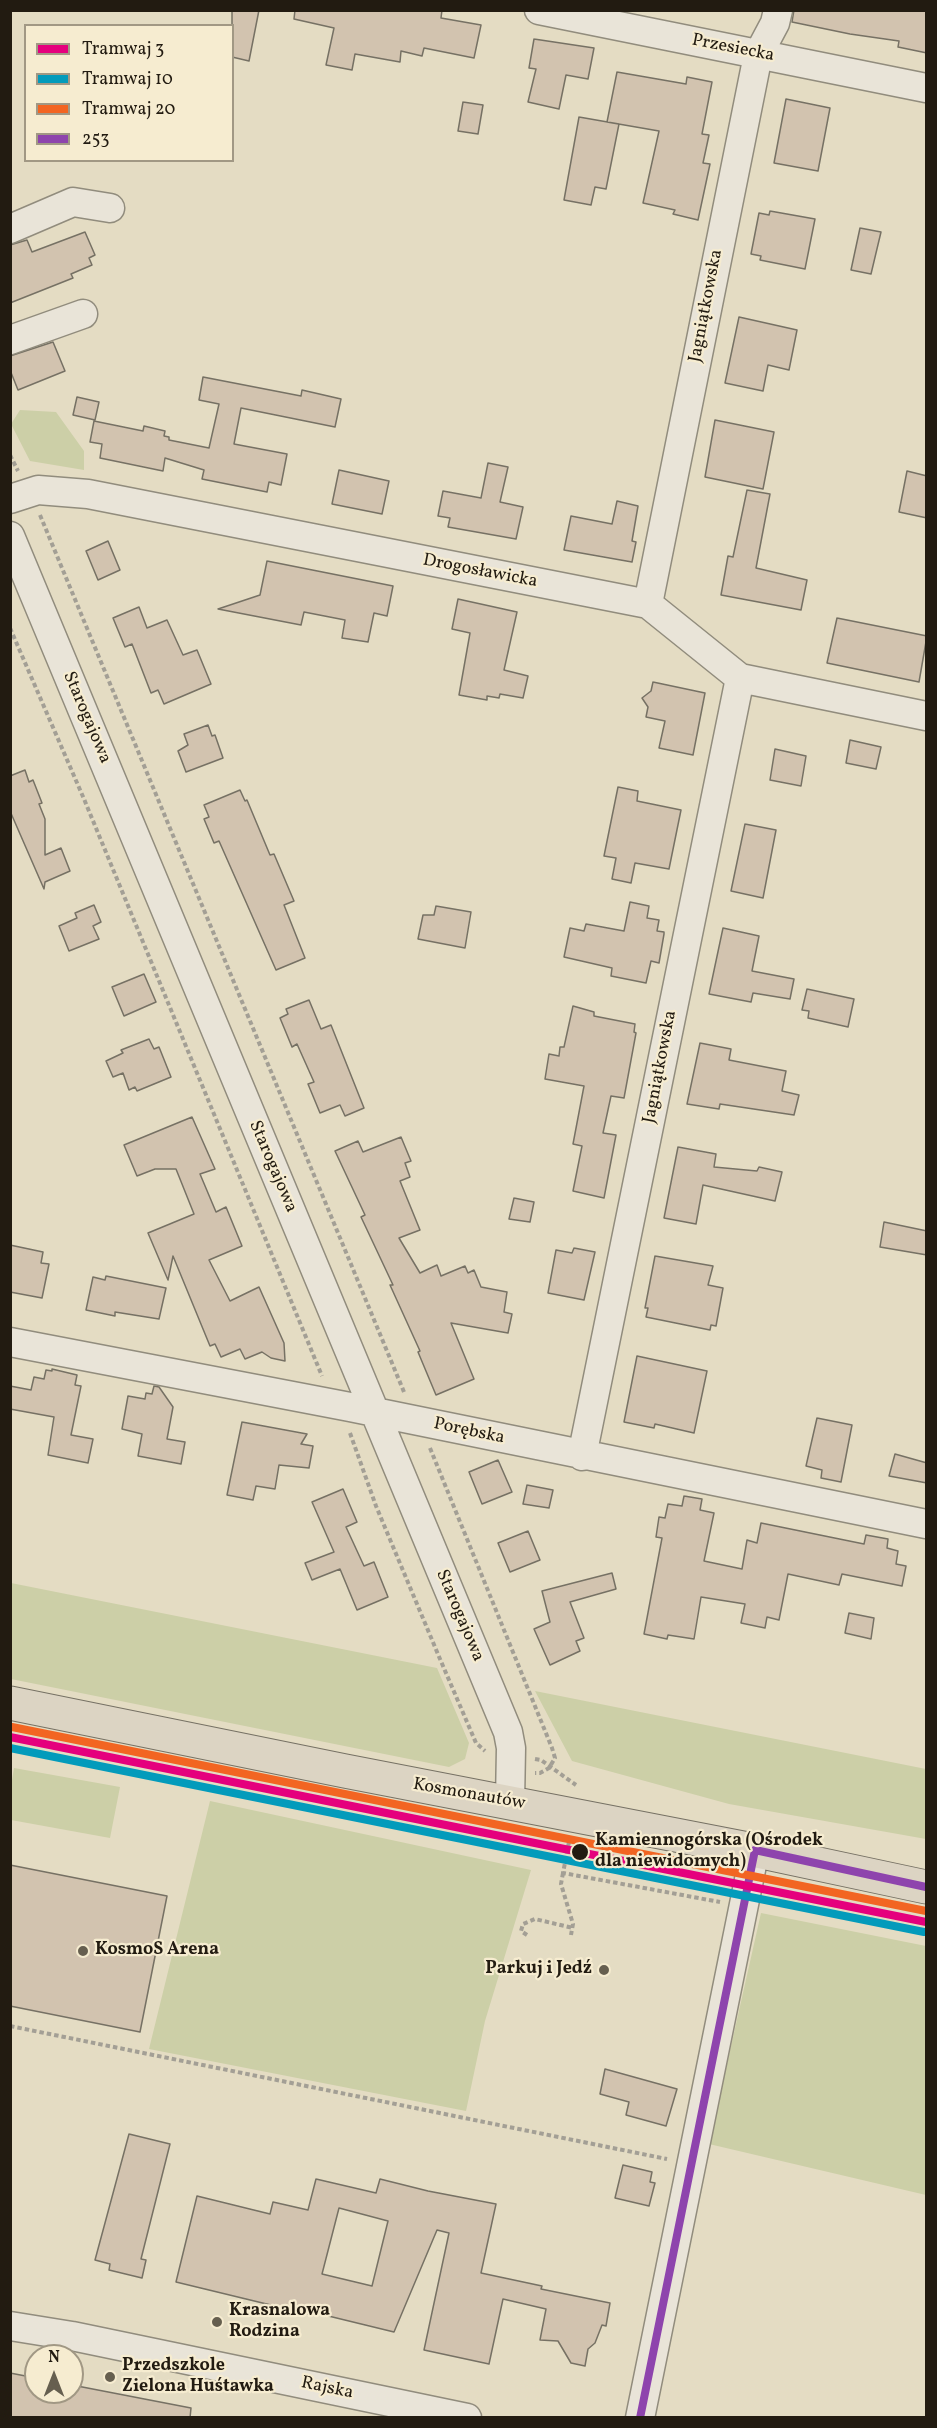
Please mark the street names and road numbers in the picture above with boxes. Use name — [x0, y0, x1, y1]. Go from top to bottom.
street label: Przesiecka — [690, 30, 776, 68]
street label: Jagniątkowska — [685, 248, 729, 364]
street label: Drogosławicka — [421, 550, 539, 594]
street label: Starogajowa — [57, 669, 115, 767]
street label: Jagniątkowska — [639, 1009, 683, 1125]
street label: Starogajowa — [243, 1118, 301, 1216]
street label: Porębska — [432, 1414, 506, 1450]
street label: Starogajowa — [430, 1567, 488, 1665]
street label: Kosmonautów — [411, 1775, 527, 1815]
street label: Rajska — [299, 2373, 355, 2405]

